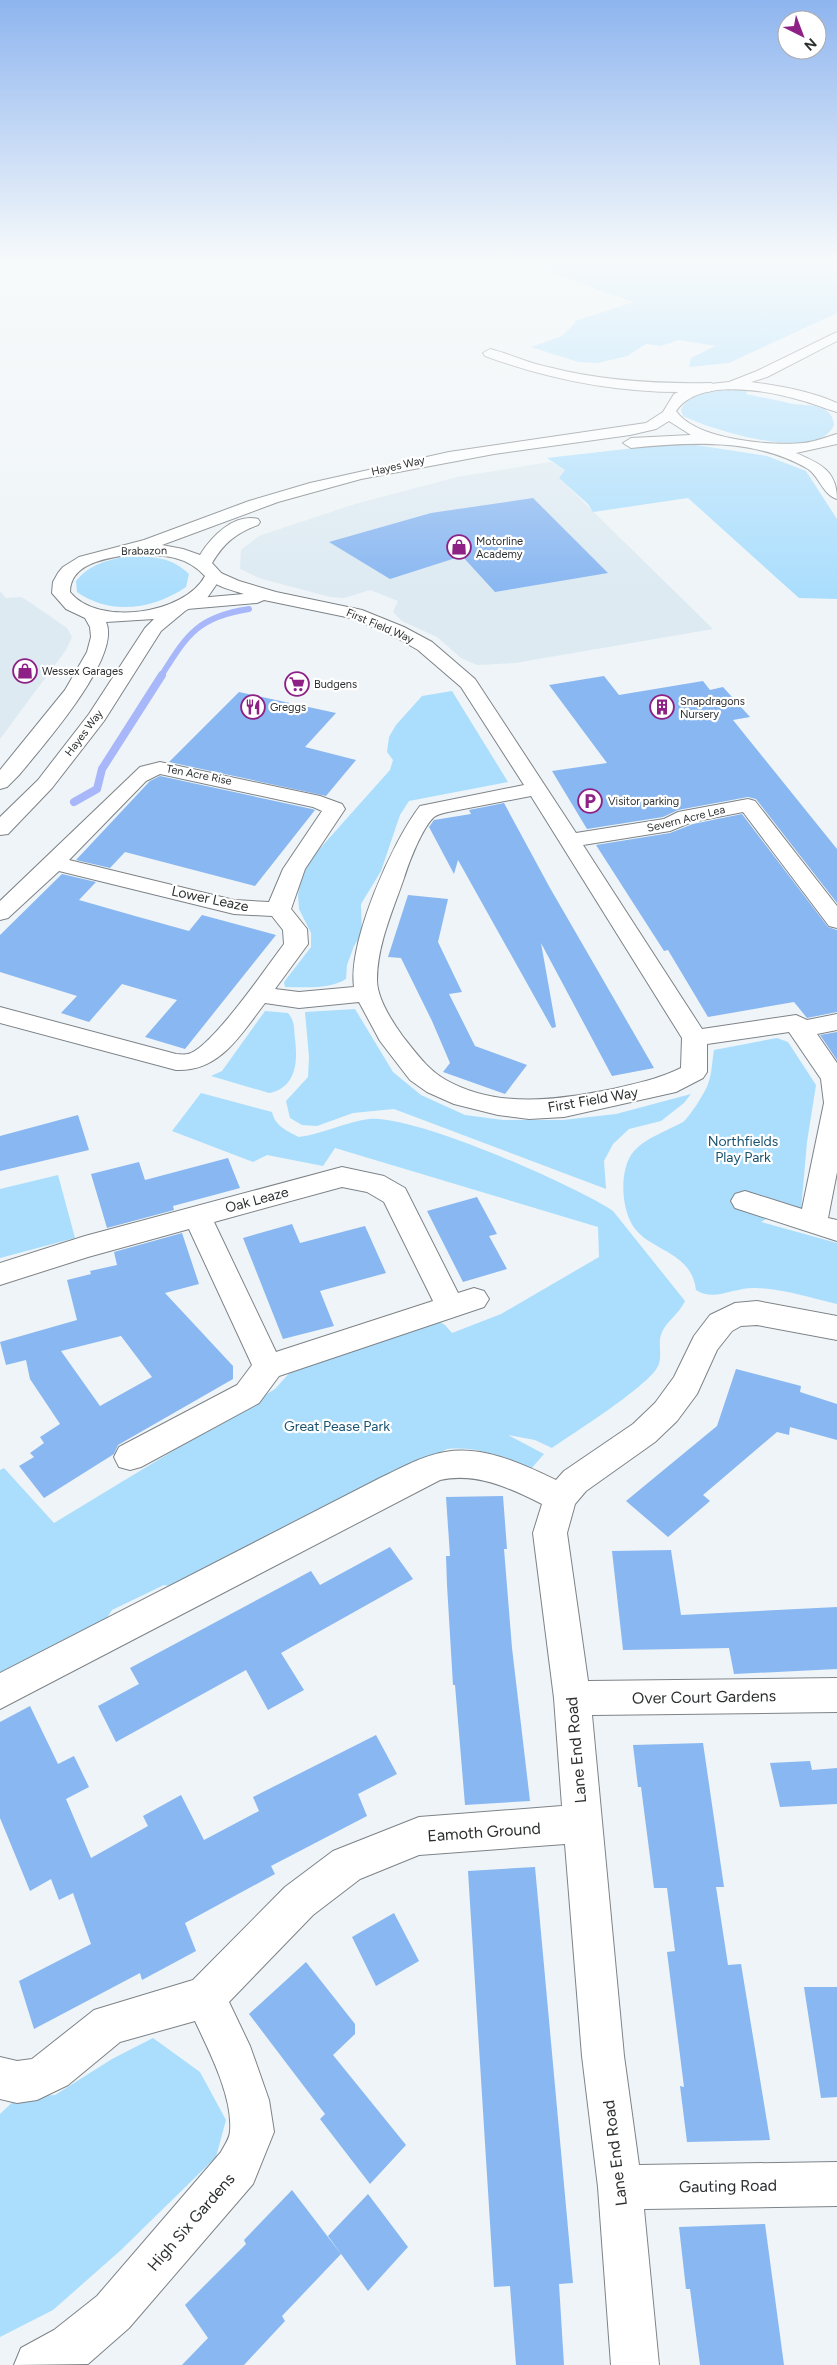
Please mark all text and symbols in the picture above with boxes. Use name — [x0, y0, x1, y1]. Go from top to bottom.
north arrow — [777, 10, 827, 60]
text: N — [801, 34, 820, 54]
street label: Hayes Way — [370, 453, 426, 478]
shop icon: Motorline Academy — [446, 534, 472, 560]
place label: Motorline Academy — [476, 535, 523, 561]
street label: Brabazon — [121, 544, 167, 558]
street label: First Field Way — [344, 606, 416, 646]
shop icon: Wessex Garages — [12, 658, 38, 684]
place label: Wessex Garages — [42, 665, 123, 678]
supermarket icon: Budgens — [284, 671, 310, 697]
place label: Budgens — [314, 678, 357, 691]
restaurant icon: Greggs — [240, 694, 266, 720]
building icon: Snapdragons Nursery — [649, 694, 675, 720]
place label: Snapdragons Nursery — [680, 695, 745, 721]
place label: Greggs — [270, 701, 306, 714]
street label: Hayes Way — [62, 707, 106, 759]
street label: Ten Acre Rise — [165, 762, 233, 788]
parking icon: Visitor parking — [577, 788, 603, 814]
place label: Visitor parking — [608, 795, 679, 808]
street label: Severn Acre Lea — [646, 803, 726, 835]
street label: Lower Leaze — [170, 883, 250, 916]
street label: First Field Way — [547, 1084, 640, 1116]
park label: Northfields Play Park — [708, 1133, 778, 1166]
street label: Oak Leaze — [223, 1183, 291, 1217]
park label: Great Pease Park — [284, 1418, 390, 1435]
street label: Over Court Gardens — [632, 1686, 776, 1708]
street label: Lane End Road — [562, 1696, 590, 1804]
street label: Eamoth Ground — [427, 1819, 541, 1845]
street label: Lane End Road — [599, 2099, 631, 2207]
street label: High Six Gardens — [143, 2169, 239, 2275]
street label: Gauting Road — [679, 2176, 777, 2196]

